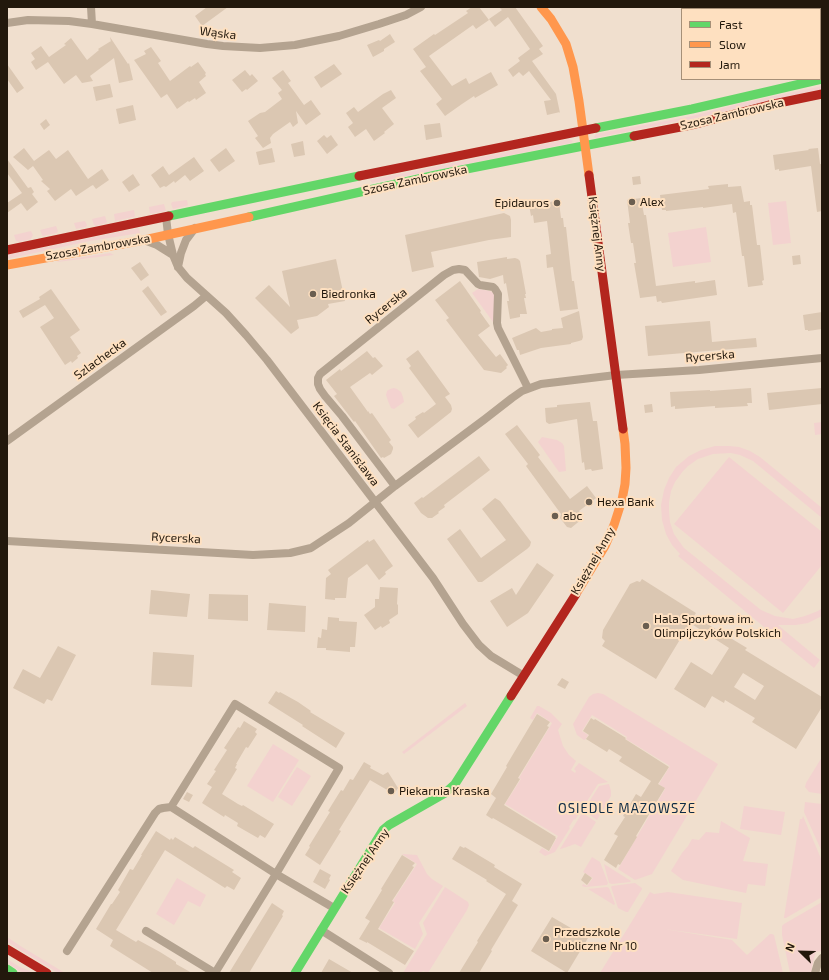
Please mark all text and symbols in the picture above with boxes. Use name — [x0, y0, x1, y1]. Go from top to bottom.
legend — [681, 8, 821, 80]
text: Fast — [719, 17, 742, 31]
street label: Wąska — [199, 24, 237, 42]
text: Slow — [719, 37, 746, 51]
text: Jam — [719, 57, 740, 71]
street label: Szosa Zambrowska — [679, 95, 785, 133]
street label: Szosa Zambrowska — [362, 162, 468, 198]
place label: Alex — [640, 195, 664, 209]
place label: Epidauros — [494, 196, 549, 210]
street label: Księżnej Anny — [585, 196, 609, 272]
marker: Alex — [627, 197, 637, 207]
marker: Epidauros — [552, 198, 562, 208]
street label: Szosa Zambrowska — [45, 231, 151, 263]
street label: Rycerska — [362, 285, 410, 327]
place label: Biedronka — [321, 287, 376, 301]
marker: Biedronka — [308, 289, 318, 299]
street label: Szlachecka — [71, 335, 129, 383]
street label: Rycerska — [685, 347, 735, 365]
street label: Księcia Stanisława — [310, 399, 382, 489]
place label: Hexa Bank — [597, 495, 654, 509]
marker: Hexa Bank — [584, 497, 594, 507]
place label: abc — [563, 509, 582, 523]
marker: abc — [550, 511, 560, 521]
street label: Księżnej Anny — [568, 525, 618, 597]
street label: Rycerska — [151, 530, 201, 546]
place label: Hala Sportowa im. Olimpijczyków Polskich — [654, 612, 781, 640]
marker: Hala Sportowa im. Olimpijczyków Polskich — [641, 621, 651, 631]
place label: Piekarnia Kraska — [399, 784, 490, 798]
marker: Piekarnia Kraska — [386, 786, 396, 796]
district label: OSIEDLE MAZOWSZE — [558, 801, 696, 817]
street label: Księżnej Anny — [338, 826, 392, 896]
place label: Przedszkole Publiczne Nr 10 — [554, 925, 637, 953]
north arrow — [781, 932, 821, 972]
marker: Przedszkole Publiczne Nr 10 — [541, 934, 551, 944]
text: N — [782, 941, 797, 953]

